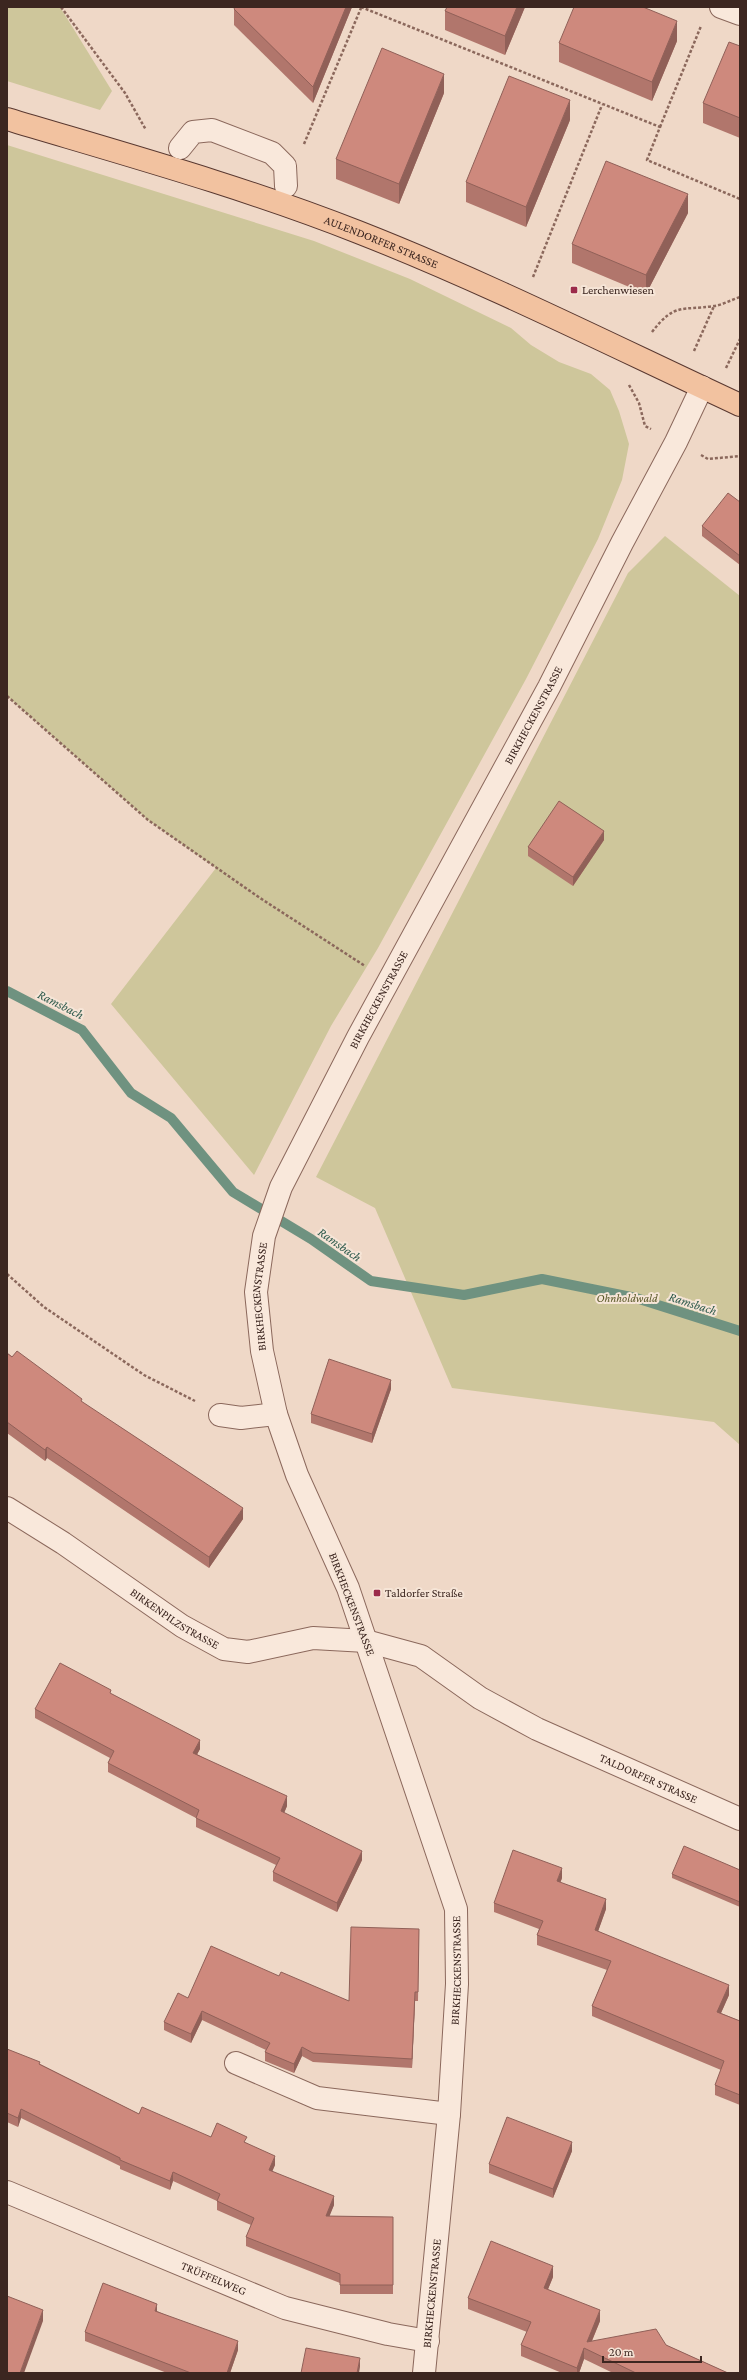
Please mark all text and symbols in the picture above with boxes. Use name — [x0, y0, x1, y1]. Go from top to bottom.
street label: AULENDORFER STRASSE — [322, 213, 441, 271]
place label: Lerchenwiesen — [582, 283, 655, 297]
marker: Lerchenwiesen — [569, 285, 579, 295]
street label: BIRKHECKENSTRASSE — [501, 663, 566, 767]
street label: BIRKHECKENSTRASSE — [346, 948, 411, 1051]
water label: Ramsbach — [35, 987, 86, 1022]
water label: Ramsbach — [315, 1224, 364, 1265]
street label: BIRKHECKENSTRASSE — [249, 1241, 270, 1352]
water label: Ramsbach — [667, 1289, 719, 1318]
park label: Ohnholdwald — [596, 1291, 658, 1305]
street label: BIRKHECKENSTRASSE — [326, 1550, 378, 1658]
street label: BIRKENPILZSTRASSE — [127, 1585, 222, 1652]
place label: Taldorfer Straße — [385, 1586, 463, 1600]
marker: Taldorfer Straße — [372, 1588, 382, 1598]
street label: TALDORFER STRASSE — [597, 1751, 700, 1806]
street label: BIRKHECKENSTRASSE — [447, 1915, 464, 2026]
street label: BIRKHECKENSTRASSE — [419, 2238, 444, 2349]
street label: TRÜFFELWEG — [179, 2258, 249, 2298]
scale bar — [603, 2338, 701, 2364]
text: 20 m — [609, 2345, 634, 2359]

